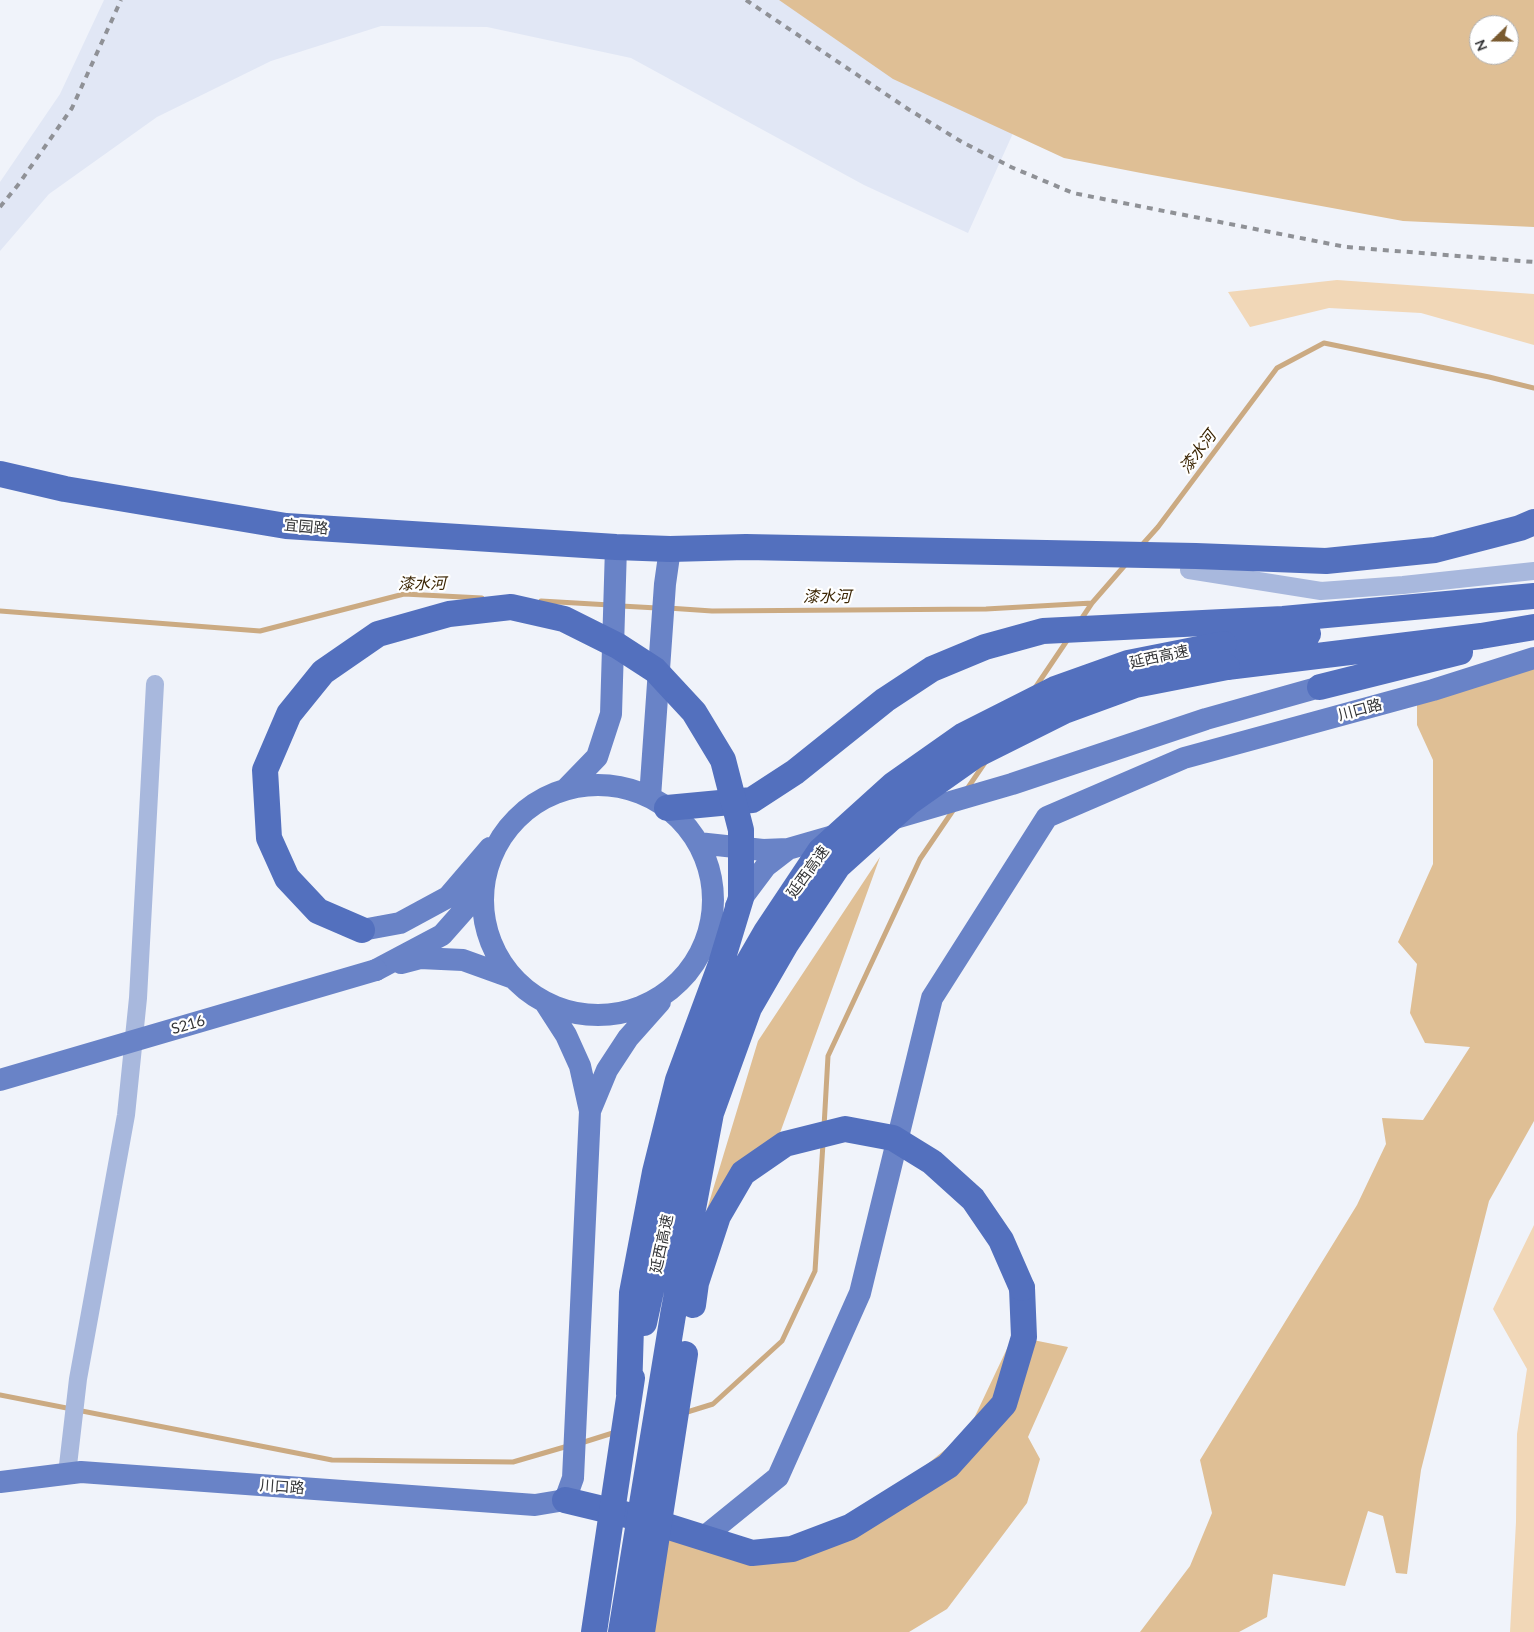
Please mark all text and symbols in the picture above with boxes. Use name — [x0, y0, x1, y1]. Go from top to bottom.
north arrow — [1469, 15, 1519, 65]
text: N — [1471, 37, 1490, 54]
water label: 漆水河 — [1176, 427, 1220, 477]
street label: 宜园路 — [283, 516, 329, 538]
water label: 漆水河 — [398, 574, 446, 594]
water label: 漆水河 — [803, 587, 851, 607]
street label: 延西高速 — [1128, 642, 1190, 672]
street label: 川口路 — [1336, 695, 1384, 725]
street label: 延西高速 — [783, 842, 833, 902]
street label: S216 — [169, 1012, 207, 1038]
street label: 延西高速 — [647, 1213, 677, 1275]
street label: 川口路 — [259, 1476, 305, 1498]

